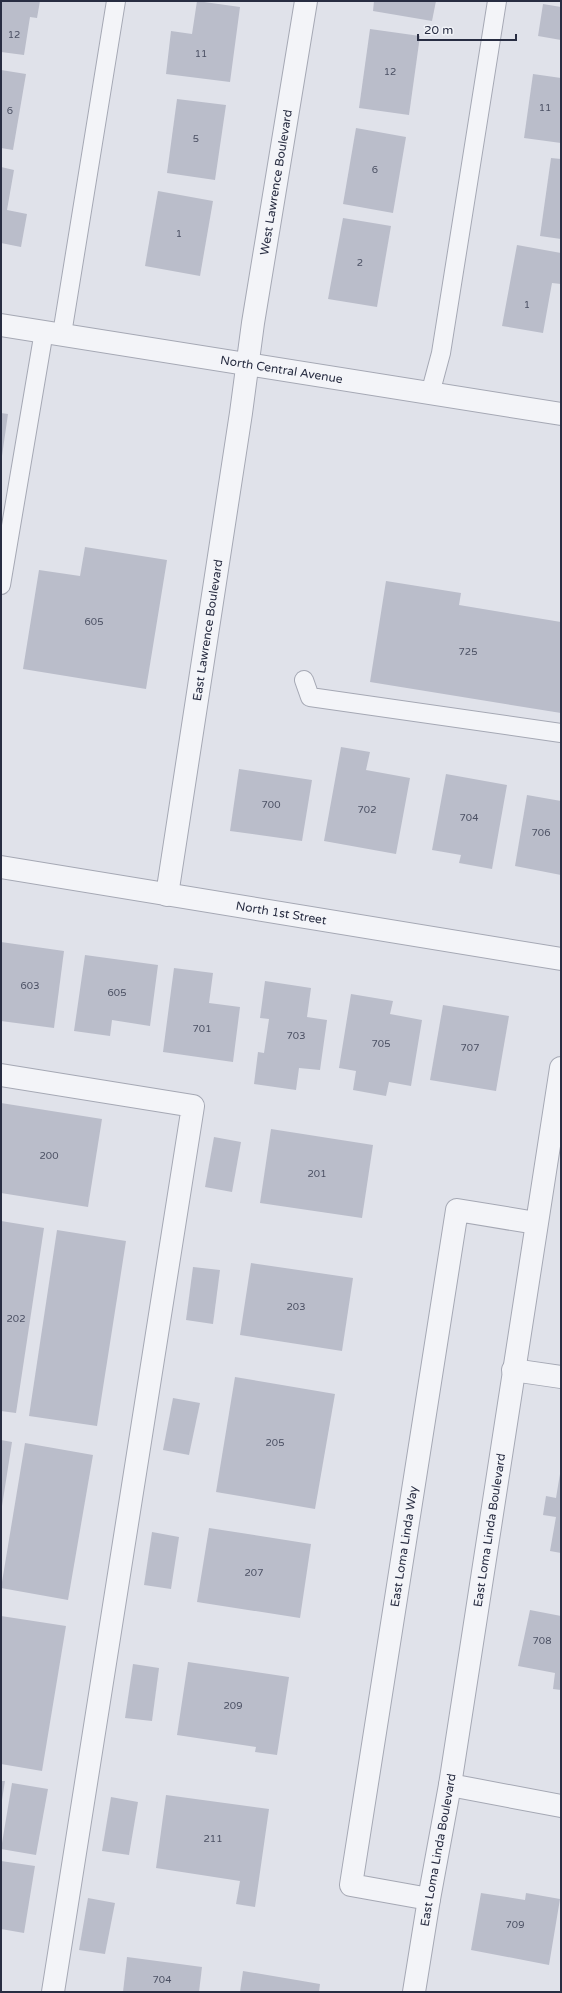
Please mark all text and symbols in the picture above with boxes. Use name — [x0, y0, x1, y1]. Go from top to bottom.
scale bar — [418, 16, 516, 42]
text: 20 m — [424, 23, 453, 37]
house number: 12 — [8, 29, 20, 41]
house number: 11 — [195, 48, 207, 60]
house number: 12 — [384, 66, 396, 78]
house number: 11 — [539, 102, 551, 114]
house number: 6 — [7, 105, 13, 117]
street label: West Lawrence Boulevard — [257, 108, 295, 256]
house number: 5 — [193, 133, 199, 145]
house number: 6 — [372, 164, 378, 176]
house number: 1 — [176, 228, 182, 240]
house number: 2 — [357, 257, 363, 269]
house number: 1 — [524, 299, 530, 311]
street label: North Central Avenue — [219, 353, 344, 386]
street label: East Lawrence Boulevard — [190, 558, 225, 702]
house number: 605 — [85, 616, 103, 628]
house number: 725 — [459, 646, 477, 658]
house number: 700 — [262, 799, 280, 811]
house number: 702 — [358, 804, 376, 816]
house number: 704 — [460, 812, 478, 824]
house number: 706 — [532, 827, 550, 839]
street label: North 1st Street — [235, 899, 328, 927]
house number: 603 — [21, 980, 39, 992]
house number: 605 — [108, 987, 126, 999]
house number: 701 — [193, 1023, 211, 1035]
house number: 703 — [287, 1030, 305, 1042]
house number: 705 — [372, 1038, 390, 1050]
house number: 707 — [461, 1042, 479, 1054]
house number: 200 — [40, 1150, 58, 1162]
house number: 201 — [308, 1168, 326, 1180]
house number: 203 — [287, 1301, 305, 1313]
house number: 202 — [7, 1313, 25, 1325]
house number: 205 — [266, 1437, 284, 1449]
street label: East Loma Linda Boulevard — [471, 1452, 508, 1608]
street label: East Loma Linda Way — [388, 1484, 421, 1608]
house number: 207 — [245, 1567, 263, 1579]
house number: 708 — [533, 1635, 551, 1647]
house number: 209 — [224, 1700, 242, 1712]
street label: East Loma Linda Boulevard — [418, 1773, 459, 1928]
house number: 211 — [204, 1833, 222, 1845]
house number: 709 — [506, 1919, 524, 1931]
house number: 704 — [153, 1974, 171, 1986]

